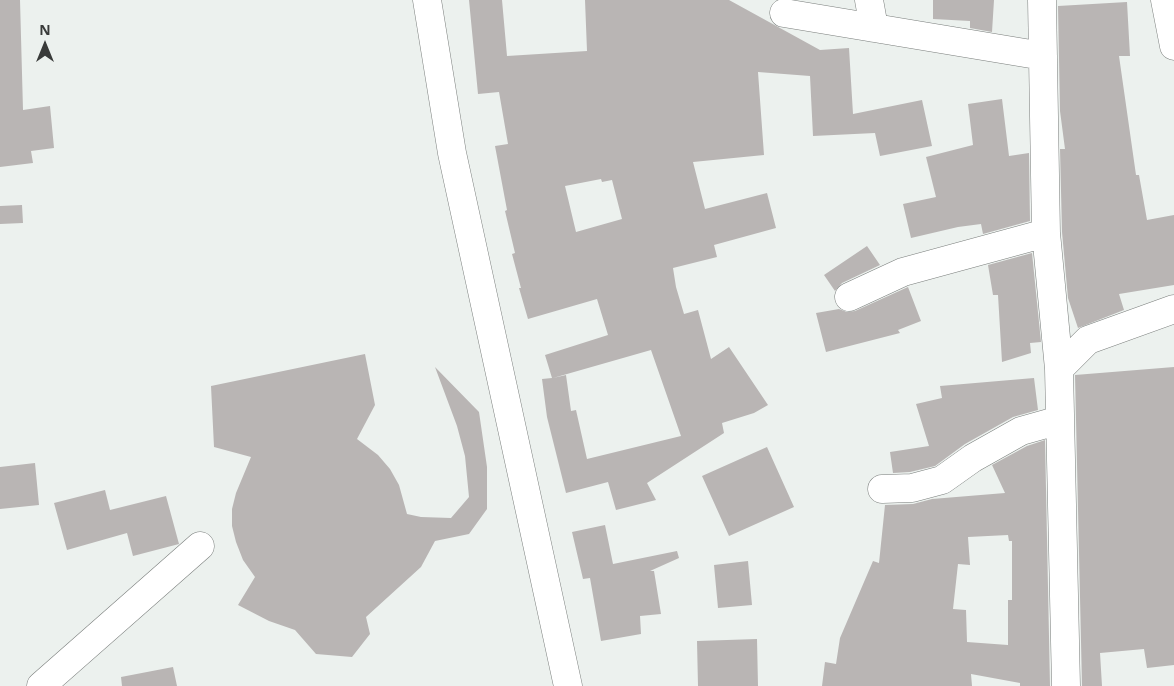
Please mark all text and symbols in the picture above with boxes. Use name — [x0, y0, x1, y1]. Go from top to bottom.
north arrow — [20, 20, 70, 70]
text: N — [39, 20, 51, 39]

